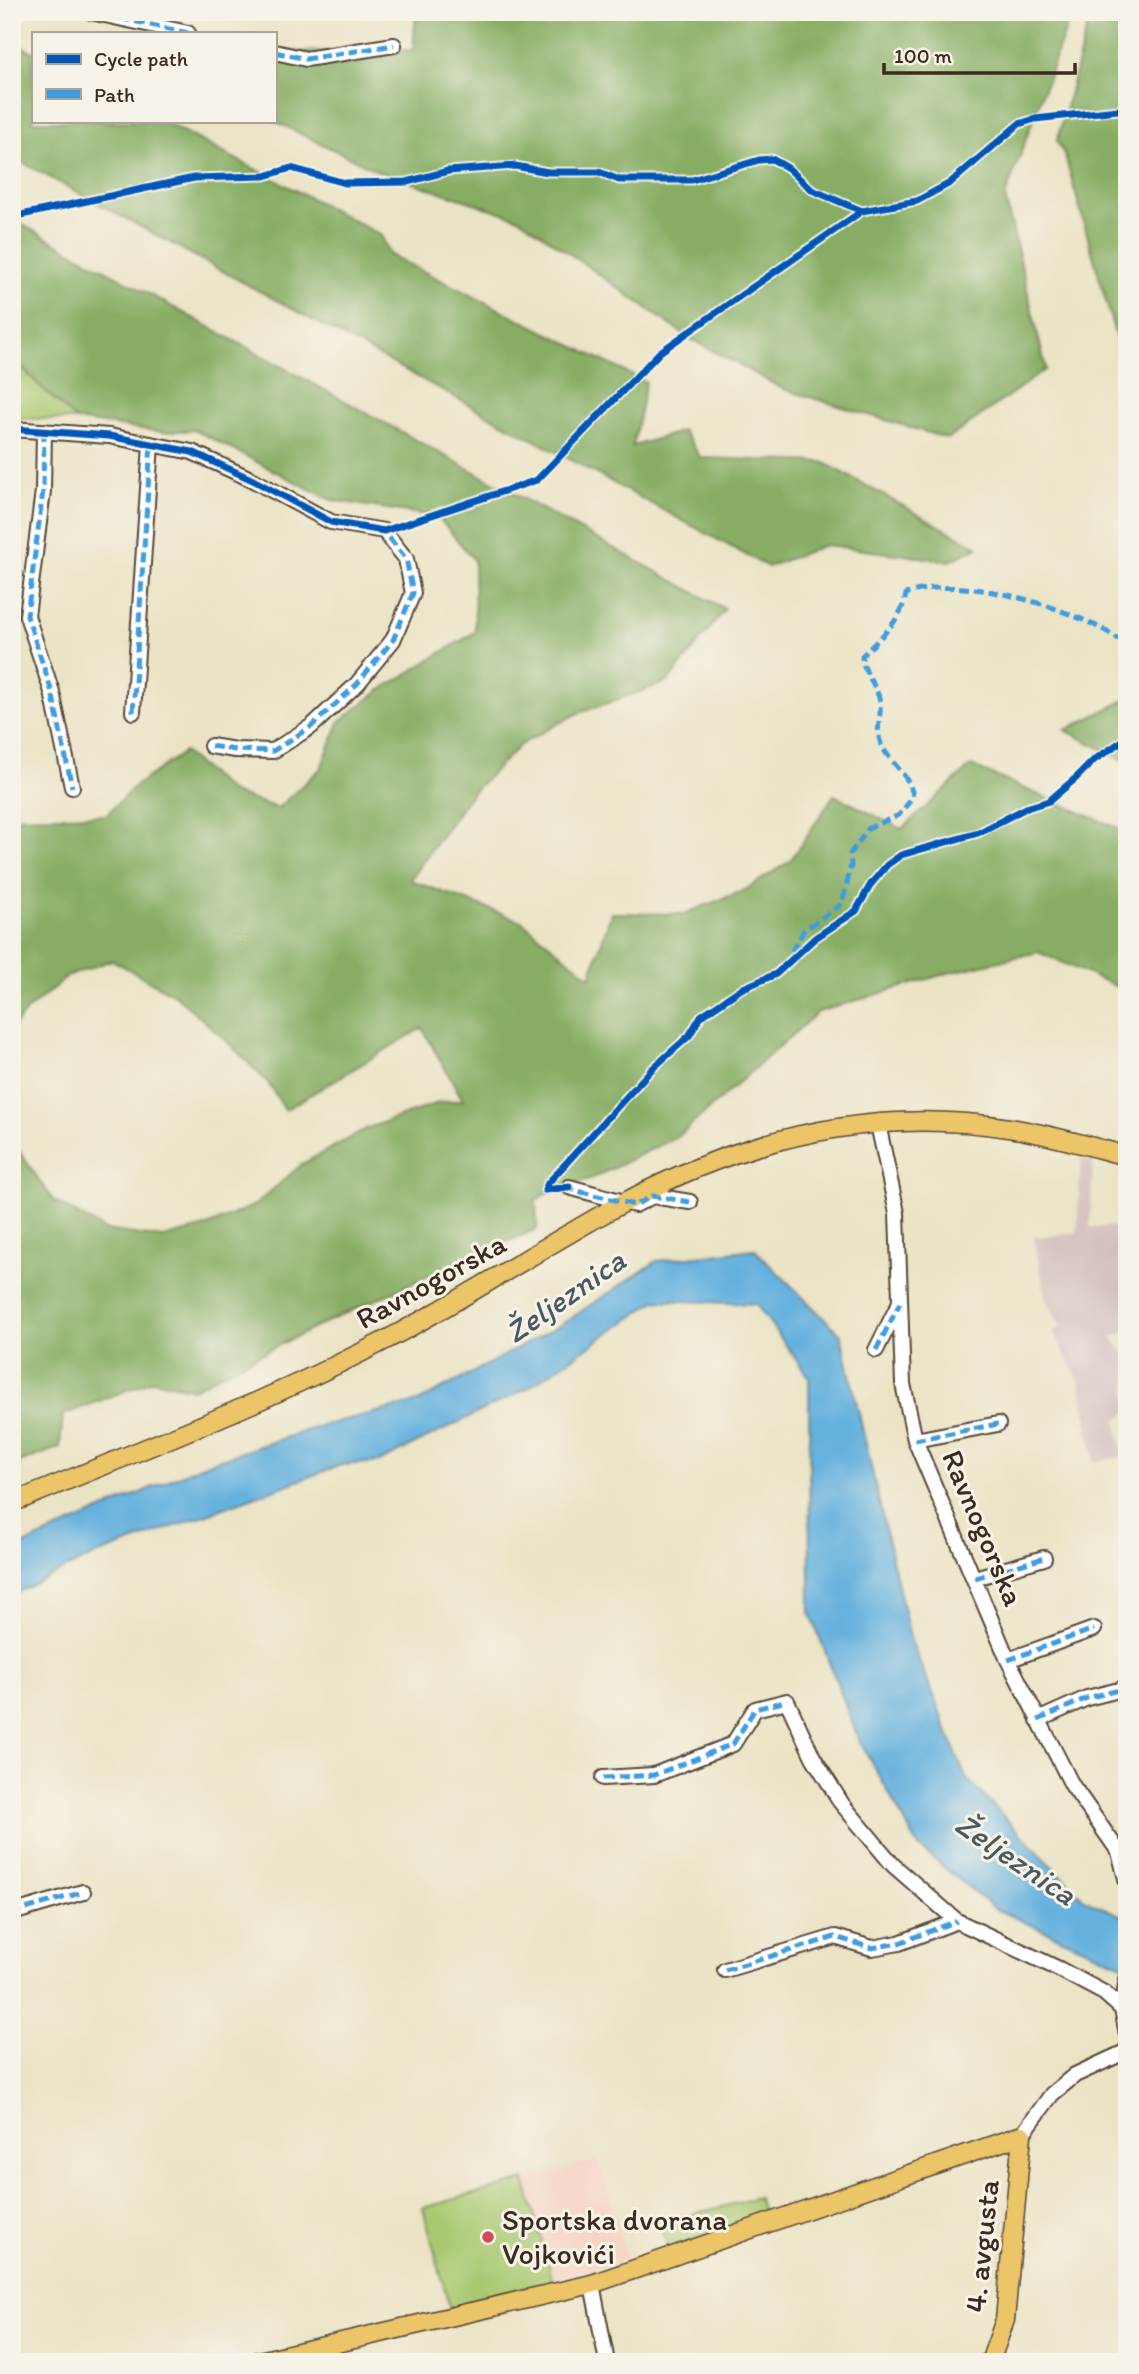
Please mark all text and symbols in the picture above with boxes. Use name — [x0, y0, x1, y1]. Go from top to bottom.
legend — [32, 32, 276, 122]
scale bar — [884, 32, 1074, 76]
text: 100 m — [894, 43, 952, 68]
text: Cycle path — [94, 46, 188, 71]
text: Path — [94, 82, 135, 107]
street label: Ravnogorska — [349, 1224, 513, 1337]
water label: Željeznica — [498, 1241, 633, 1351]
street label: Ravnogorska — [934, 1444, 1033, 1612]
water label: Željeznica — [948, 1805, 1084, 1913]
street label: 4. avgusta — [956, 2177, 1007, 2314]
place label: Sportska dvorana Vojkovići — [502, 2201, 727, 2272]
marker: Sportska dvorana Vojkovići — [480, 2229, 496, 2245]

